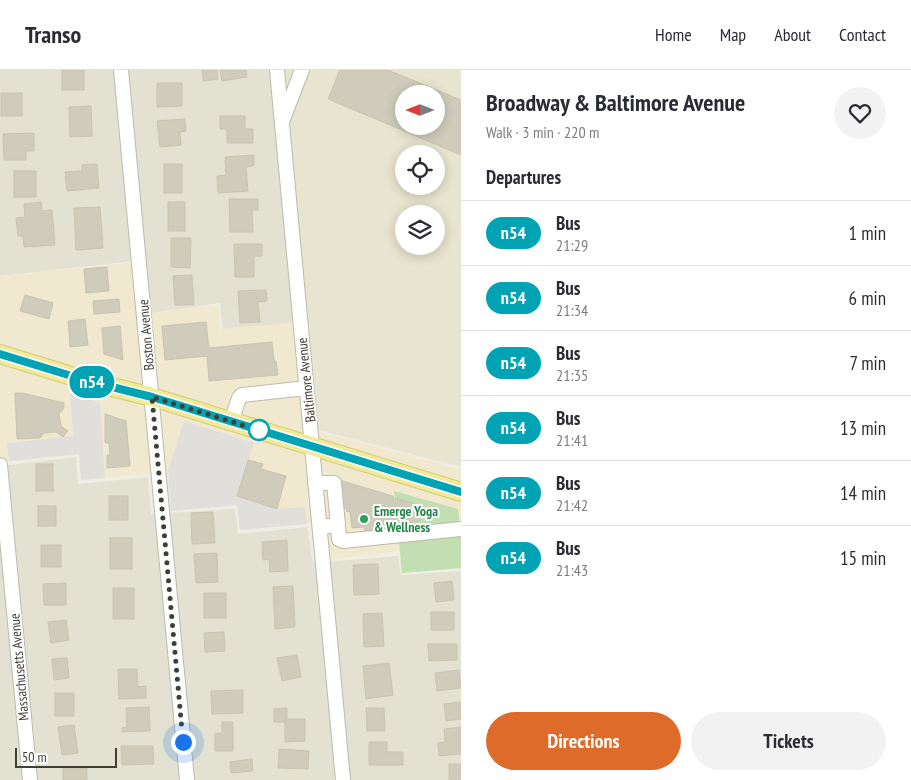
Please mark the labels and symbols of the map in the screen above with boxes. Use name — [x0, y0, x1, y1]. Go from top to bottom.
north arrow — [395, 85, 445, 135]
street label: Boston Avenue — [134, 298, 158, 371]
street label: Baltimore Avenue — [293, 337, 319, 423]
line badge: n54 — [63, 366, 121, 398]
unlabelled marker — [248, 419, 270, 441]
place label: Emerge Yoga & Wellness — [374, 502, 438, 536]
marker: Emerge Yoga & Wellness — [358, 513, 370, 525]
street label: Massachusetts Avenue — [5, 612, 33, 721]
your location — [171, 730, 196, 755]
scale bar — [15, 745, 118, 768]

